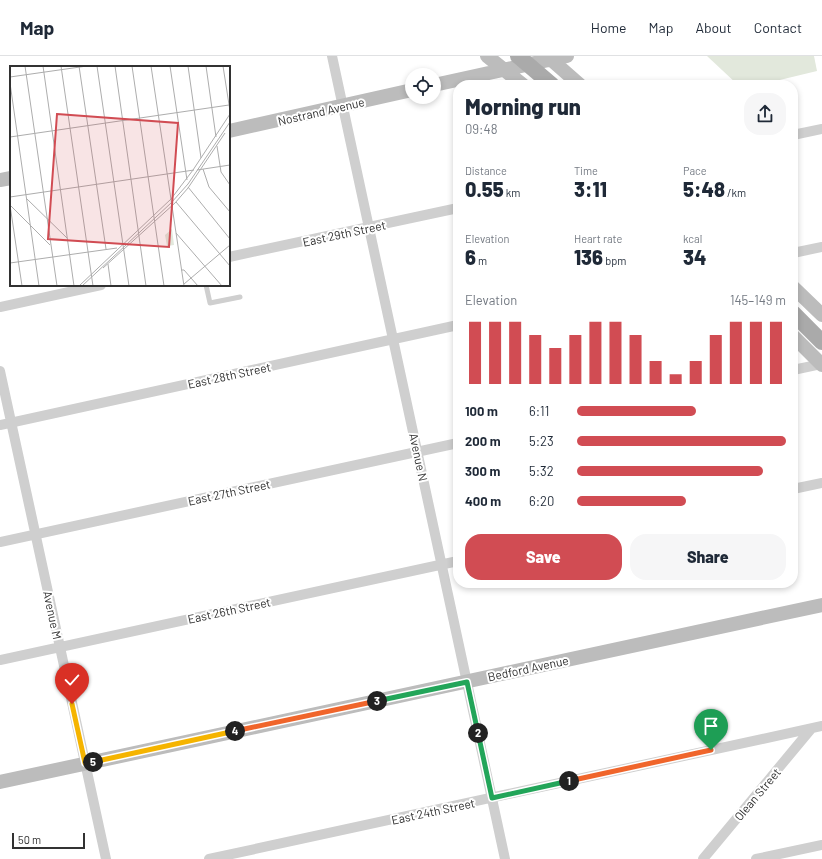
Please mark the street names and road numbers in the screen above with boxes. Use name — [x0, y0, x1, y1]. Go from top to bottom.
street label: Nostrand Avenue — [276, 94, 366, 128]
street label: East 29th Street — [301, 217, 387, 249]
street label: East 28th Street — [186, 359, 272, 391]
street label: Avenue N — [407, 432, 431, 482]
street label: East 27th Street — [186, 476, 272, 508]
street label: Avenue M — [41, 590, 65, 640]
street label: East 26th Street — [186, 594, 272, 626]
street label: Bedford Avenue — [486, 653, 570, 683]
street label: Olean Street — [731, 765, 783, 823]
street label: East 24th Street — [390, 795, 476, 827]

